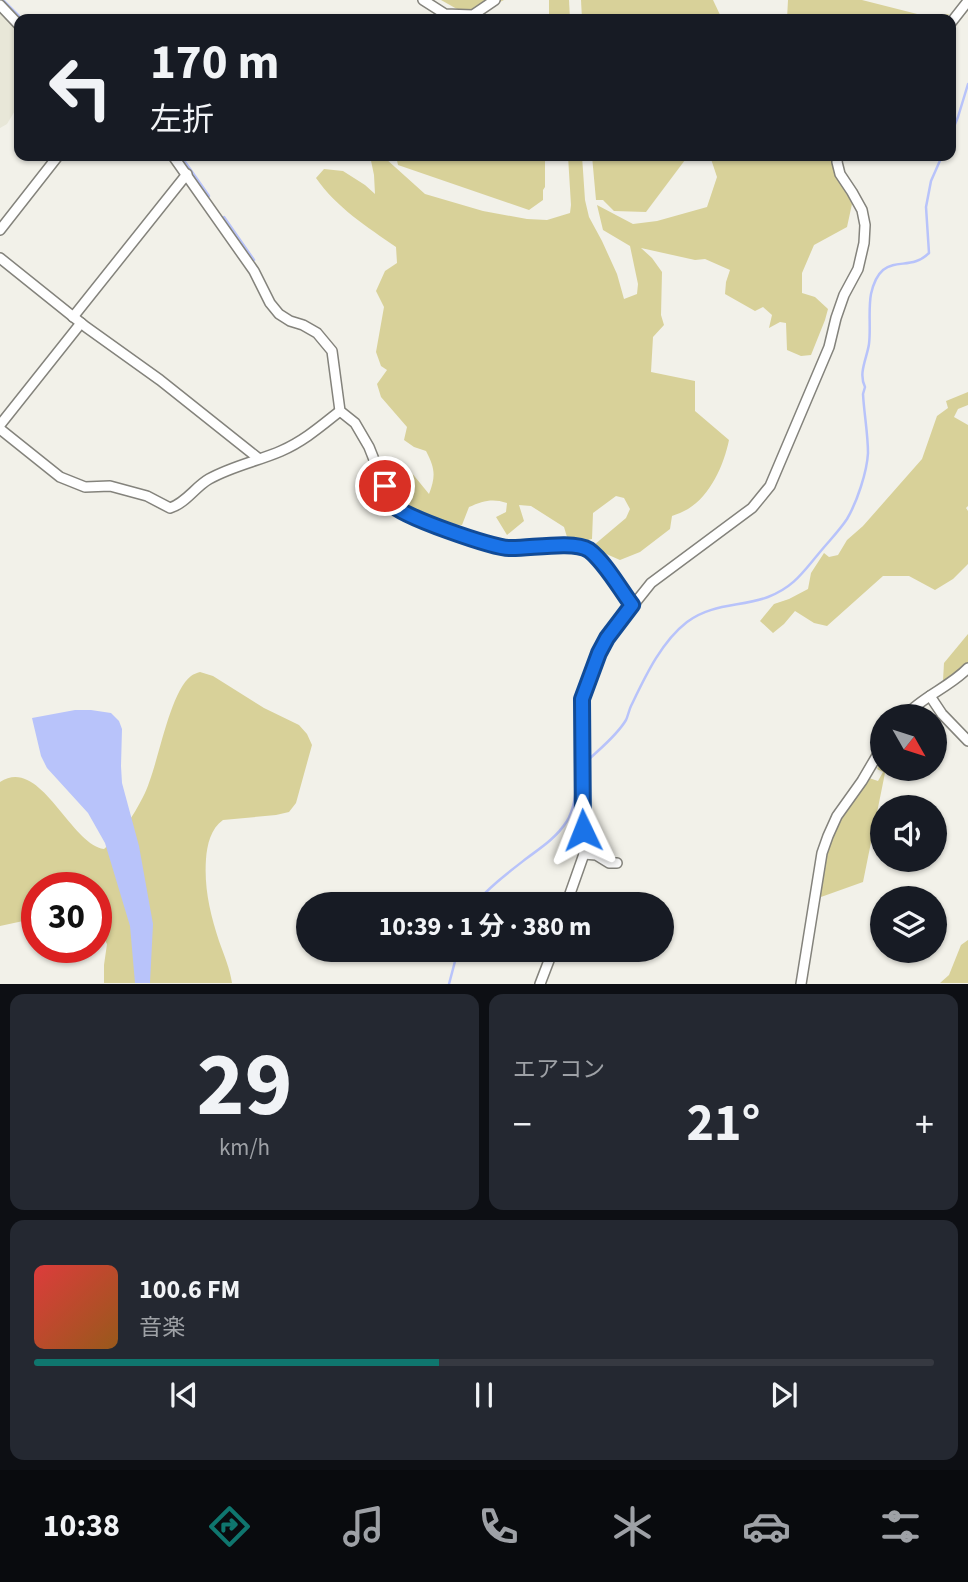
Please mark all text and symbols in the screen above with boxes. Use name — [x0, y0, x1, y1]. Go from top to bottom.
text: 170 m — [150, 28, 279, 98]
icon: left — [35, 42, 126, 133]
text: 左折 — [150, 97, 214, 143]
pin — [355, 456, 415, 516]
icon: arrive — [366, 467, 404, 505]
north arrow — [870, 704, 947, 780]
map controls — [870, 704, 947, 963]
position arrow — [546, 793, 620, 867]
button: sound — [870, 795, 947, 872]
speed limit sign: 30 — [21, 872, 112, 963]
button: layers — [870, 886, 947, 963]
text: 10:39 · 1 分 · 380 m — [379, 908, 591, 945]
text: 29 — [196, 1021, 293, 1150]
text: エアコン — [513, 1053, 605, 1086]
text: 21° — [687, 1087, 760, 1161]
text: − — [513, 1098, 532, 1152]
text: + — [915, 1098, 934, 1152]
text: km/h — [219, 1131, 270, 1164]
text: 100.6 FM — [139, 1271, 240, 1308]
text: 音楽 — [139, 1311, 185, 1344]
icon: previous — [165, 1376, 203, 1414]
icon: pause — [465, 1376, 503, 1414]
icon: next — [765, 1376, 803, 1414]
icon: directions — [205, 1502, 254, 1551]
icon: music — [339, 1502, 388, 1551]
icon: phone — [474, 1502, 523, 1551]
icon: climate — [608, 1502, 657, 1551]
icon: car — [742, 1502, 791, 1551]
icon: filters — [876, 1502, 925, 1551]
text: 10:38 — [43, 1503, 120, 1549]

